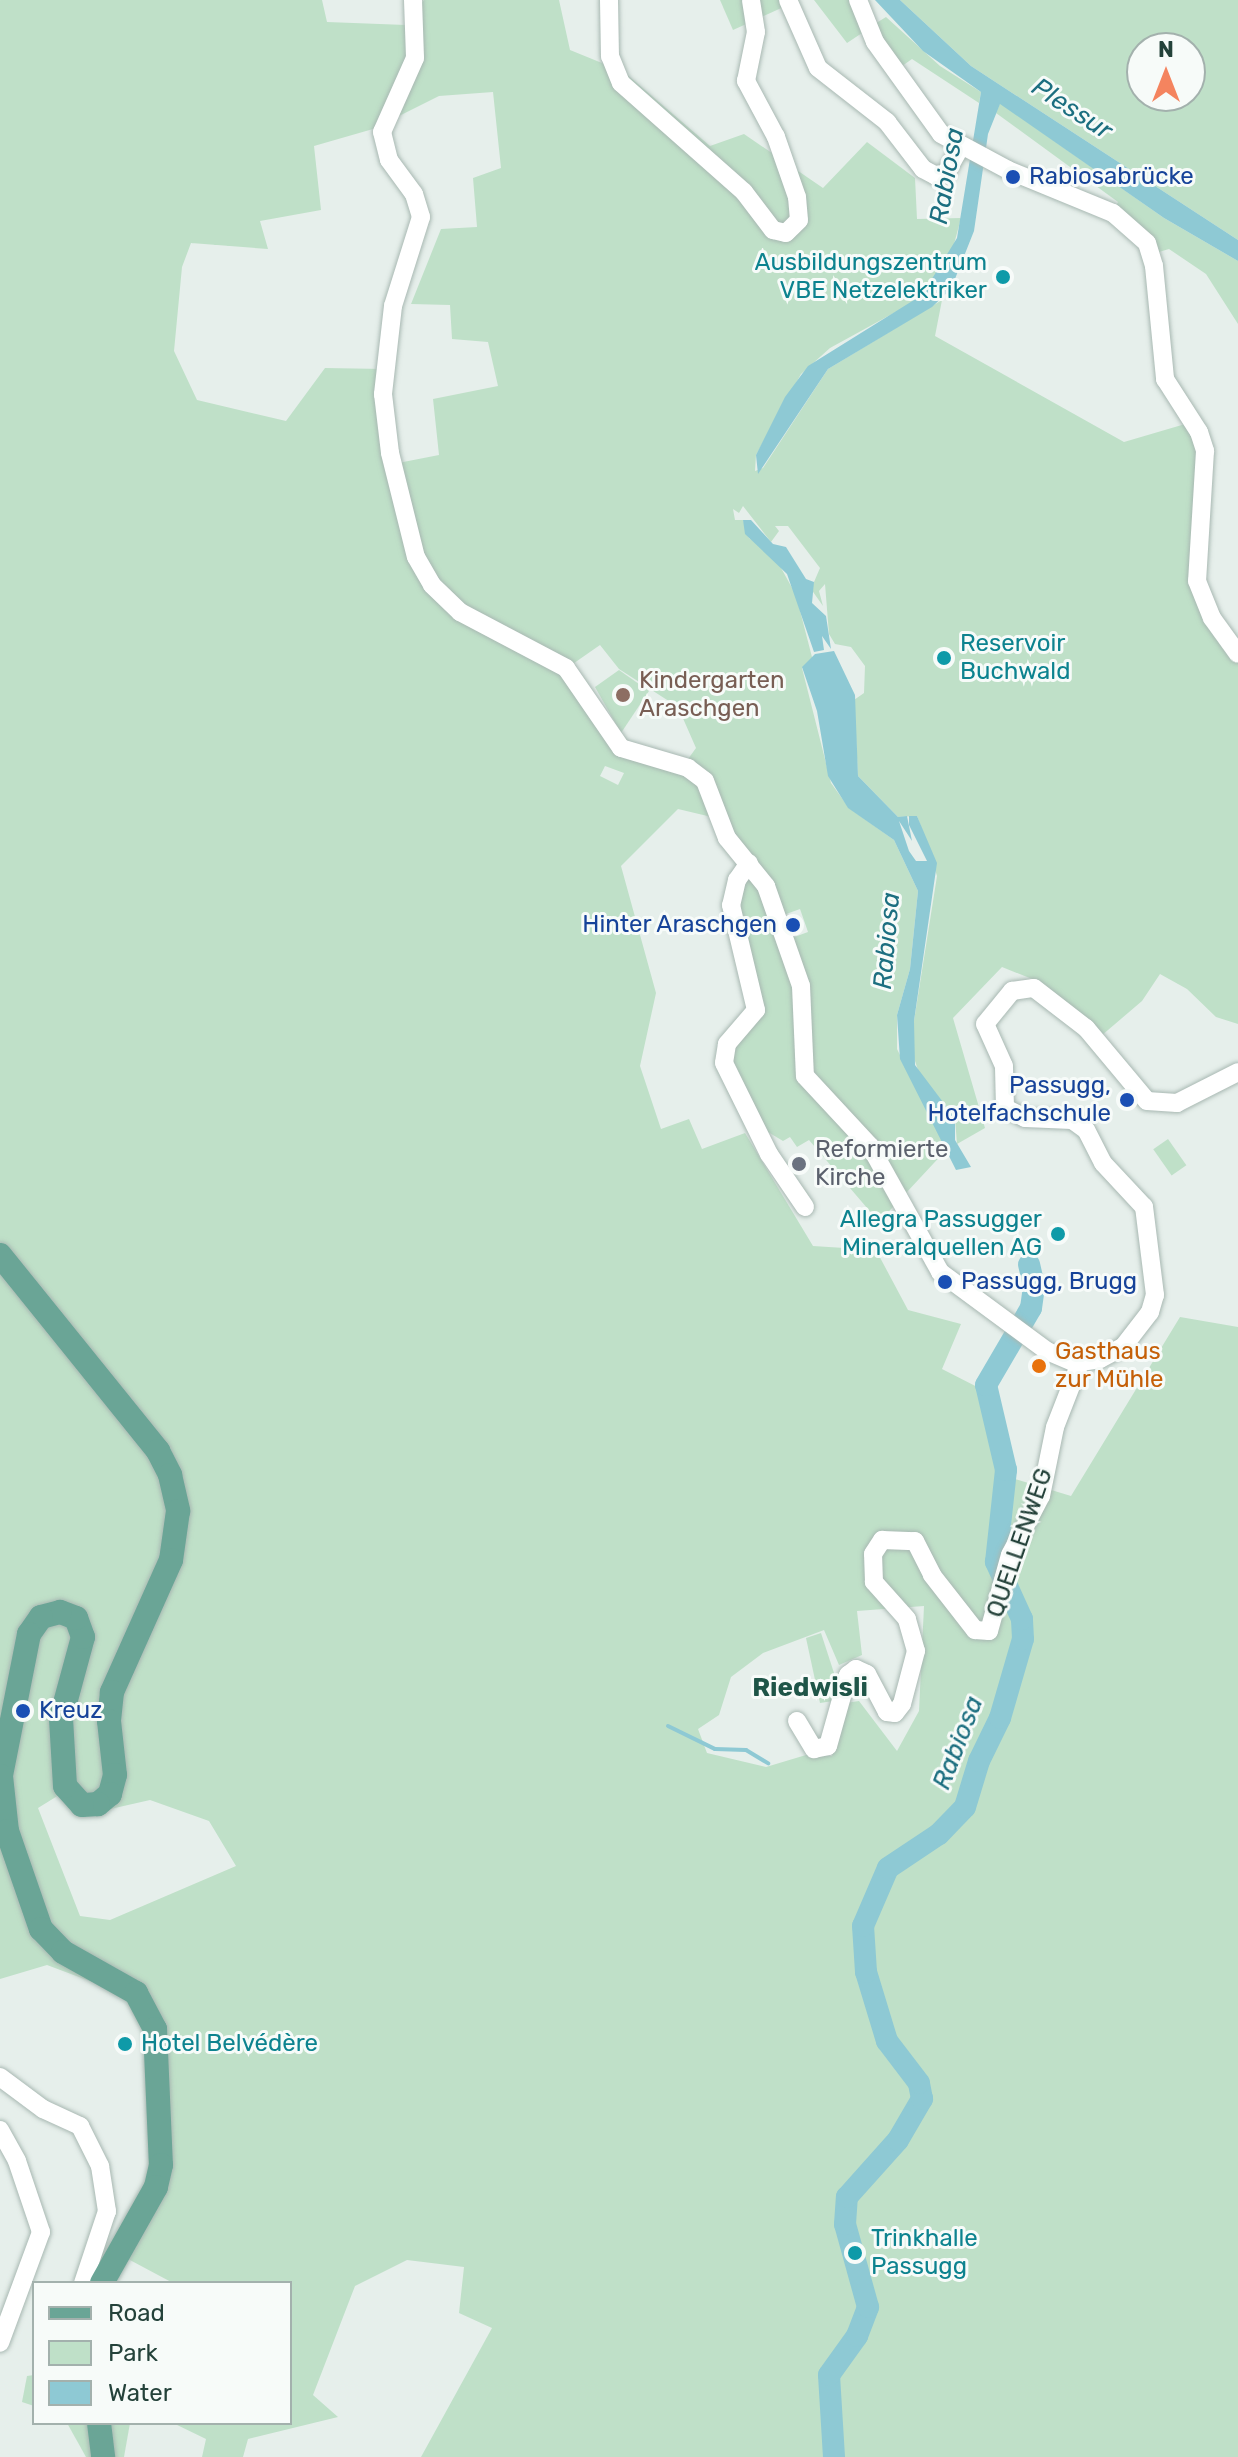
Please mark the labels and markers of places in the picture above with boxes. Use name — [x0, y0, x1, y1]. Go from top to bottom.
place label: Rabiosabrücke — [1029, 163, 1194, 191]
marker: Rabiosabrücke — [1004, 168, 1022, 186]
place label: Ausbildungszentrum VBE Netzelektriker — [754, 249, 987, 305]
marker: Ausbildungszentrum VBE Netzelektriker — [994, 268, 1012, 286]
place label: Reservoir Buchwald — [960, 630, 1070, 686]
marker: Reservoir Buchwald — [935, 649, 953, 667]
place label: Kindergarten Araschgen — [639, 667, 784, 723]
marker: Kindergarten Araschgen — [614, 686, 632, 704]
place label: Hinter Araschgen — [581, 911, 777, 939]
marker: Hinter Araschgen — [784, 916, 802, 934]
place label: Passugg, Hotelfachschule — [928, 1072, 1111, 1128]
marker: Passugg, Hotelfachschule — [1118, 1091, 1136, 1109]
place label: Reformierte Kirche — [815, 1136, 948, 1192]
marker: Reformierte Kirche — [790, 1155, 808, 1173]
place label: Allegra Passugger Mineralquellen AG — [840, 1206, 1042, 1262]
marker: Allegra Passugger Mineralquellen AG — [1049, 1225, 1067, 1243]
place label: Passugg, Brugg — [961, 1268, 1137, 1296]
marker: Passugg, Brugg — [936, 1273, 954, 1291]
place label: Gasthaus zur Mühle — [1055, 1338, 1164, 1394]
marker: Gasthaus zur Mühle — [1030, 1357, 1048, 1375]
place label: Kreuz — [39, 1697, 102, 1725]
marker: Kreuz — [14, 1702, 32, 1720]
place label: Hotel Belvédère — [141, 2030, 318, 2058]
marker: Hotel Belvédère — [116, 2035, 134, 2053]
place label: Trinkhalle Passugg — [871, 2225, 978, 2281]
marker: Trinkhalle Passugg — [846, 2244, 864, 2262]

